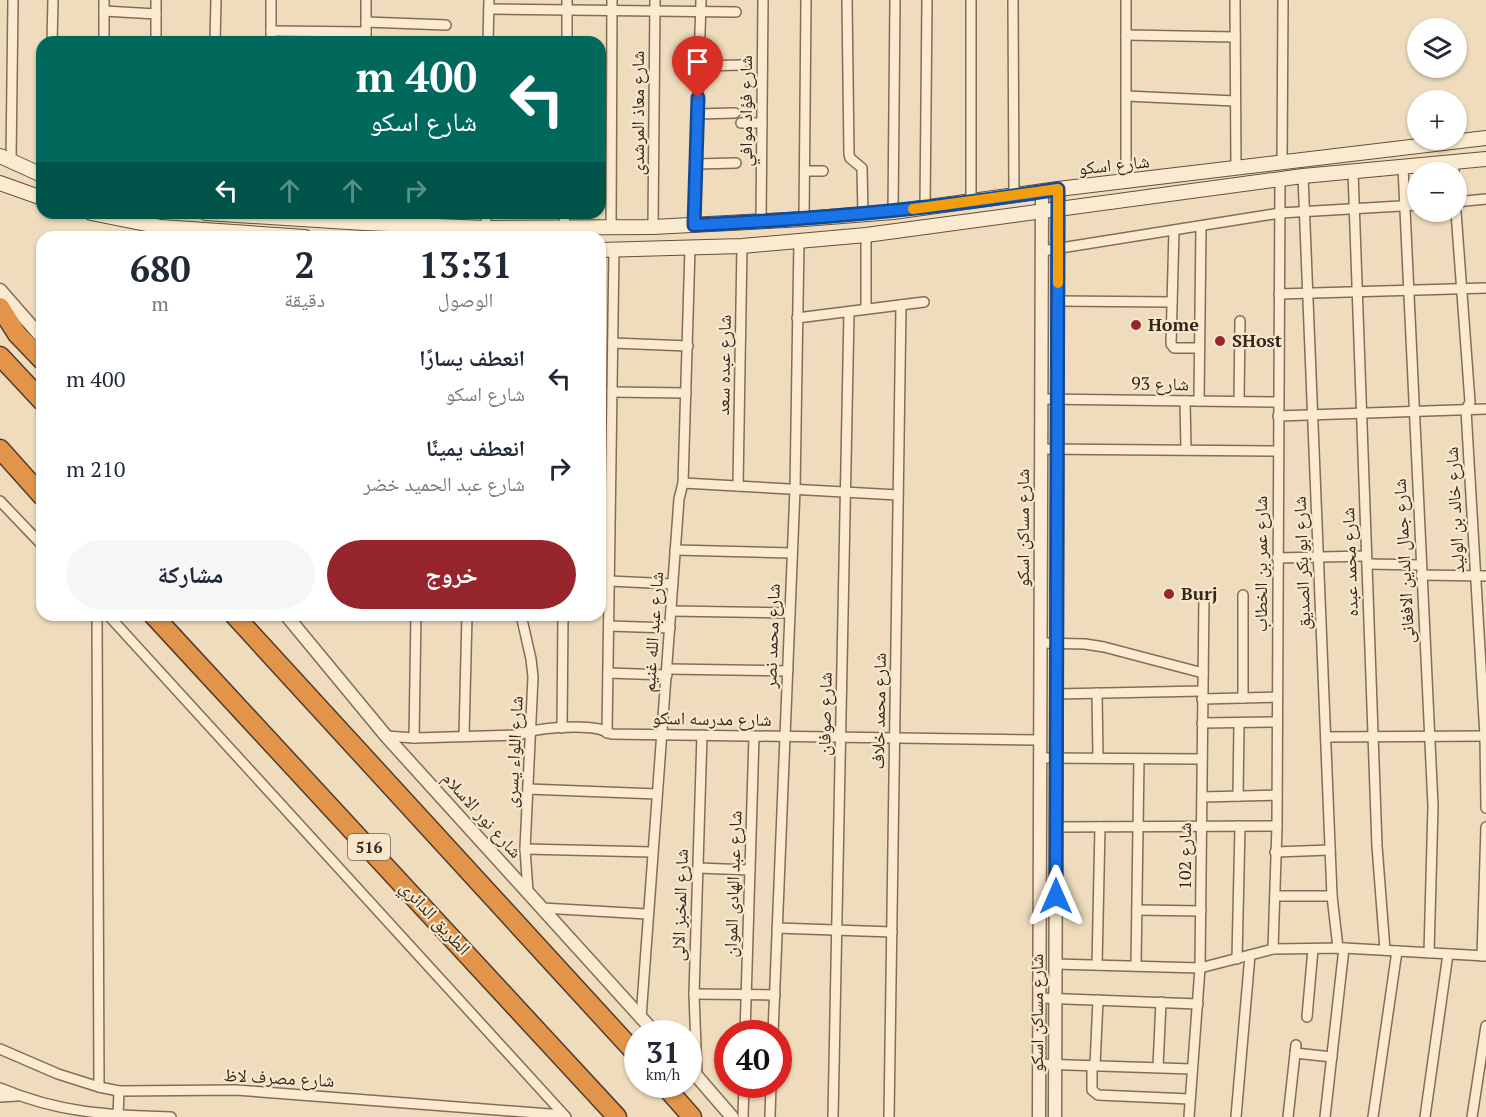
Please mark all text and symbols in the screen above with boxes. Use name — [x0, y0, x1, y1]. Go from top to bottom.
map controls — [1407, 18, 1467, 222]
button: layers — [1407, 18, 1467, 78]
pin — [672, 36, 723, 98]
icon: arrive — [681, 45, 714, 78]
text: 400 m — [356, 48, 477, 104]
street label: شارع معاذ المرشدى — [625, 51, 649, 175]
street label: شارع فؤاد موافي — [733, 55, 761, 167]
icon: left — [498, 60, 576, 138]
button: + — [1407, 90, 1467, 150]
text: شارع اسكو — [370, 103, 477, 139]
street label: شارع اسكو — [1077, 148, 1151, 180]
button: − — [1407, 162, 1467, 222]
icon: left — [210, 174, 243, 207]
icon: ahead — [273, 174, 306, 207]
icon: ahead — [336, 174, 369, 207]
icon: right — [399, 174, 432, 207]
text: 2 — [294, 241, 315, 288]
text: 13:31 — [419, 241, 512, 288]
text: 680 — [130, 245, 191, 292]
text: دقيقة — [284, 286, 325, 313]
text: الوصول — [438, 286, 493, 313]
text: m — [152, 290, 169, 317]
place label: Home — [1148, 312, 1199, 336]
street label: شارع عبده سعد — [710, 314, 736, 416]
marker: Home — [1129, 318, 1143, 332]
place label: SHost — [1232, 328, 1282, 352]
marker: SHost — [1213, 334, 1227, 348]
text: انعطف يسارًا — [419, 343, 525, 372]
icon: left — [543, 362, 576, 395]
text: 400 m — [66, 364, 126, 393]
street label: شارع 93 — [1131, 370, 1189, 396]
text: شارع اسكو — [446, 380, 525, 407]
text: انعطف يمينًا — [426, 433, 525, 462]
street label: شارع خالد بن الوليد — [1439, 446, 1469, 574]
icon: right — [543, 452, 576, 485]
text: 210 m — [66, 454, 126, 483]
street label: شارع مساكن اسكو — [1010, 469, 1034, 587]
text: شارع عبد الحميد خضر — [363, 470, 525, 497]
street label: شارع جمال الدين الافغانى — [1387, 478, 1419, 644]
street label: شارع عمر بن الخطاب — [1248, 496, 1272, 632]
street label: شارع ابو بكر الصديق — [1287, 496, 1315, 630]
street label: شارع محمد عبده — [1335, 507, 1363, 617]
button: مشاركة — [66, 540, 315, 609]
button: خروج — [327, 540, 576, 609]
street label: شارع عبد الله غنيم — [636, 571, 669, 693]
place label: Burj — [1181, 581, 1217, 605]
street label: شارع محمد نصر — [757, 583, 785, 690]
marker: Burj — [1162, 587, 1176, 601]
street label: شارع محمد خلاف — [865, 652, 891, 770]
street label: شارع صوفان — [811, 672, 837, 756]
street label: شارع اللواء يسرى — [498, 695, 528, 809]
street label: شارع مدرسه اسكو — [652, 705, 772, 731]
street label: شارع نور الاسلام — [437, 766, 528, 863]
street label: شارع عبد الهادى الموان — [717, 810, 747, 958]
street label: شارع 102 — [1172, 822, 1196, 890]
road number: 516 — [348, 834, 390, 860]
street label: شارع المخبز الالى — [665, 848, 693, 962]
position arrow — [1024, 864, 1088, 928]
street label: الطريق الدائري — [393, 875, 476, 962]
street label: شارع مساكن اسكو — [1024, 954, 1048, 1072]
speed limit sign: 40 — [714, 1020, 792, 1098]
text: 31 — [646, 1032, 680, 1072]
street label: شارع مصرف لاظ — [223, 1062, 335, 1092]
text: km/h — [646, 1064, 680, 1084]

